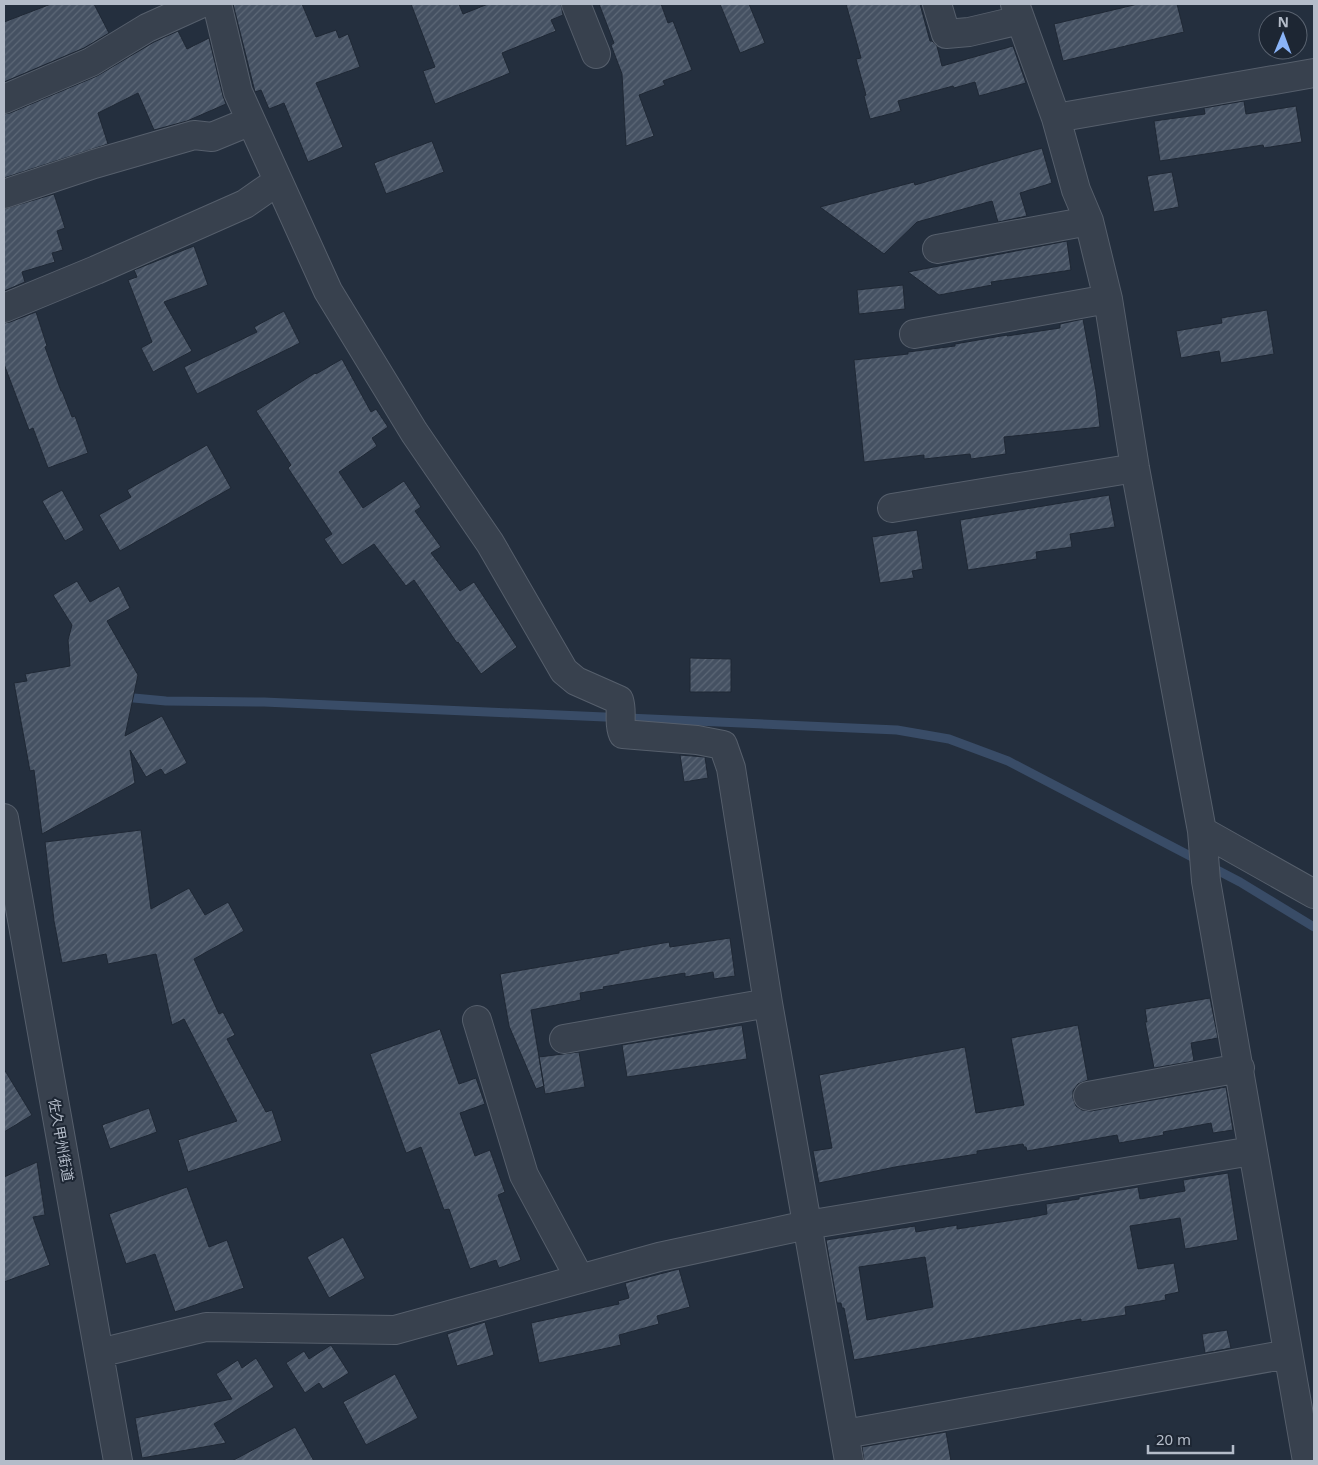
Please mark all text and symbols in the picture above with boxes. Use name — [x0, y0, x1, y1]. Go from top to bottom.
north arrow — [1258, 10, 1308, 60]
text: N — [1277, 12, 1289, 31]
street label: 佐久甲州街道 — [45, 1097, 78, 1183]
scale bar — [1148, 1422, 1233, 1454]
text: 20 m — [1156, 1429, 1191, 1449]

